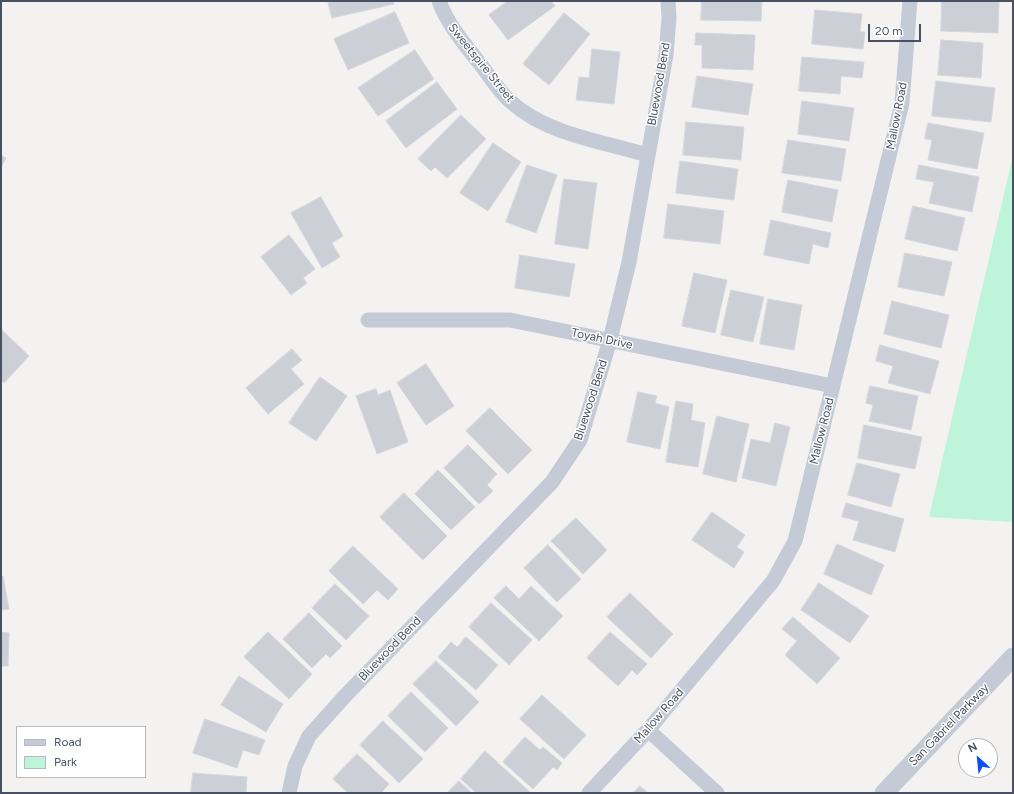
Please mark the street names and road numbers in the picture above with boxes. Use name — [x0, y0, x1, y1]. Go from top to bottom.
street label: Sweetspire Street — [445, 21, 517, 105]
street label: Bluewood Bend — [645, 41, 673, 127]
street label: Mallow Road — [883, 81, 911, 151]
street label: Toyah Drive — [570, 325, 634, 353]
street label: Bluewood Bend — [571, 358, 611, 442]
street label: Mallow Road — [807, 396, 837, 466]
street label: Bluewood Bend — [356, 614, 424, 684]
street label: San Gabriel Parkway — [906, 681, 992, 769]
street label: Mallow Road — [631, 685, 687, 747]

